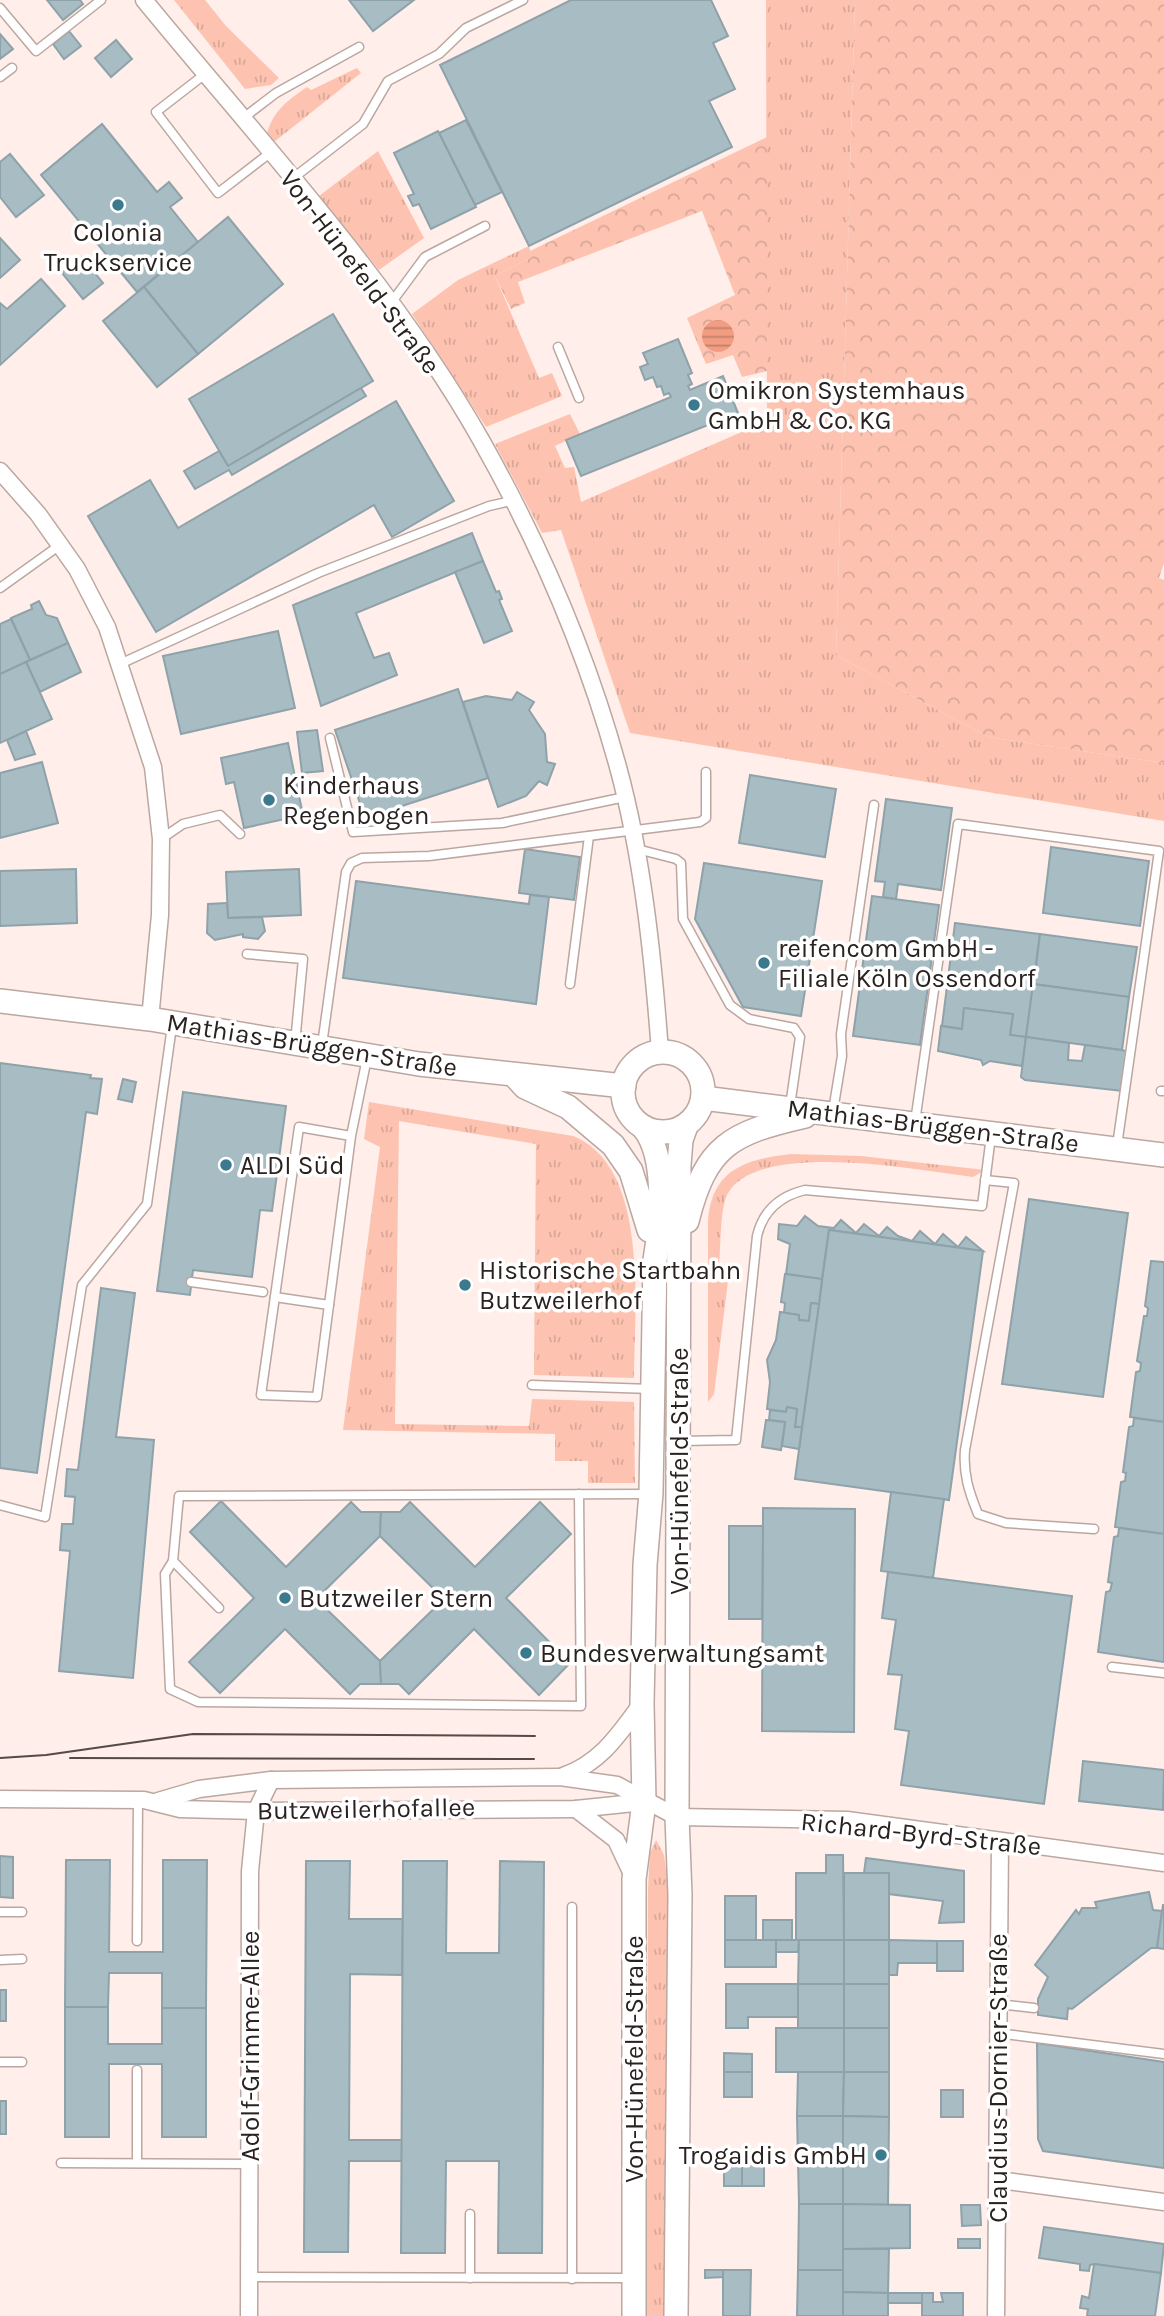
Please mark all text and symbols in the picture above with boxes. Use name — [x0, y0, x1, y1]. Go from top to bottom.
street label: Von-Hünefeld-Straße — [273, 164, 447, 380]
marker: Colonia Truckservice — [110, 197, 126, 213]
place label: Colonia Truckservice — [44, 217, 192, 278]
place label: Omikron Systemhaus GmbH & Co. KG — [708, 375, 965, 436]
marker: Omikron Systemhaus GmbH & Co. KG — [686, 397, 702, 413]
place label: Kinderhaus Regenbogen — [283, 770, 429, 831]
marker: Kinderhaus Regenbogen — [261, 792, 277, 808]
place label: reifencom GmbH - Filiale Köln Ossendorf — [778, 933, 1037, 994]
marker: reifencom GmbH - Filiale Köln Ossendorf — [756, 955, 772, 971]
street label: Mathias-Brüggen-Straße — [164, 1007, 460, 1083]
street label: Mathias-Brüggen-Straße — [785, 1093, 1081, 1159]
place label: ALDI Süd — [240, 1150, 345, 1181]
marker: ALDI Süd — [218, 1157, 234, 1173]
place label: Historische Startbahn Butzweilerhof — [479, 1255, 741, 1316]
marker: Historische Startbahn Butzweilerhof — [457, 1277, 473, 1293]
street label: Von-Hünefeld-Straße — [664, 1347, 695, 1595]
place label: Butzweiler Stern — [299, 1583, 493, 1614]
marker: Butzweiler Stern — [277, 1590, 293, 1606]
place label: Bundesverwaltungsamt — [540, 1638, 824, 1669]
marker: Bundesverwaltungsamt — [518, 1645, 534, 1661]
street label: Butzweilerhofallee — [257, 1792, 475, 1826]
street label: Richard-Byrd-Straße — [799, 1806, 1043, 1862]
street label: Adolf-Grimme-Allee — [235, 1931, 266, 2161]
street label: Claudius-Dornier-Straße — [983, 1933, 1014, 2223]
street label: Von-Hünefeld-Straße — [619, 1935, 650, 2183]
place label: Trogaidis GmbH — [679, 2140, 867, 2171]
marker: Trogaidis GmbH — [873, 2147, 889, 2163]

